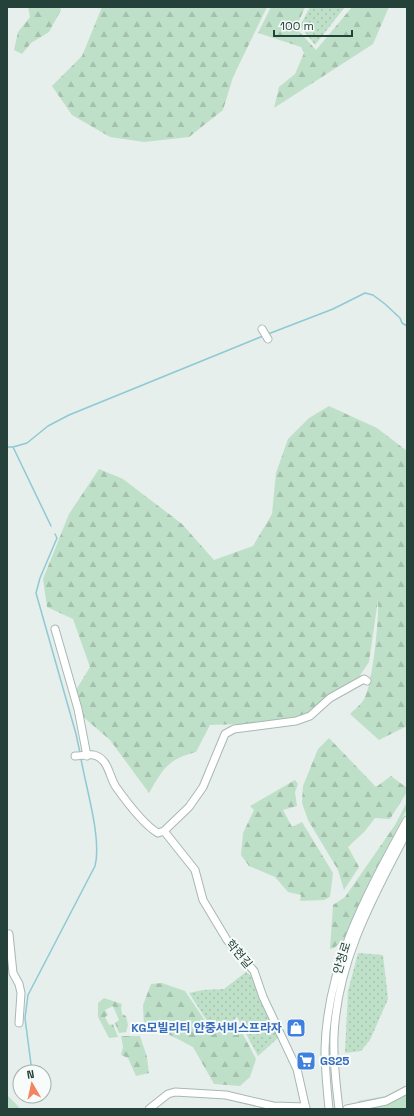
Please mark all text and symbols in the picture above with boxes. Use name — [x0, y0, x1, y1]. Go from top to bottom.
scale bar — [274, 12, 352, 38]
text: 100 m — [280, 18, 314, 34]
street label: 학현길 — [222, 936, 256, 972]
street label: 안청로 — [330, 940, 354, 976]
shop icon: KG모빌리티 안중서비스프라자 — [285, 1017, 307, 1039]
place label: KG모빌리티 안중서비스프라자 — [131, 1020, 282, 1036]
supermarket icon: GS25 — [295, 1050, 317, 1072]
place label: GS25 — [320, 1053, 350, 1069]
north arrow — [12, 1064, 52, 1104]
text: N — [26, 1067, 35, 1082]

